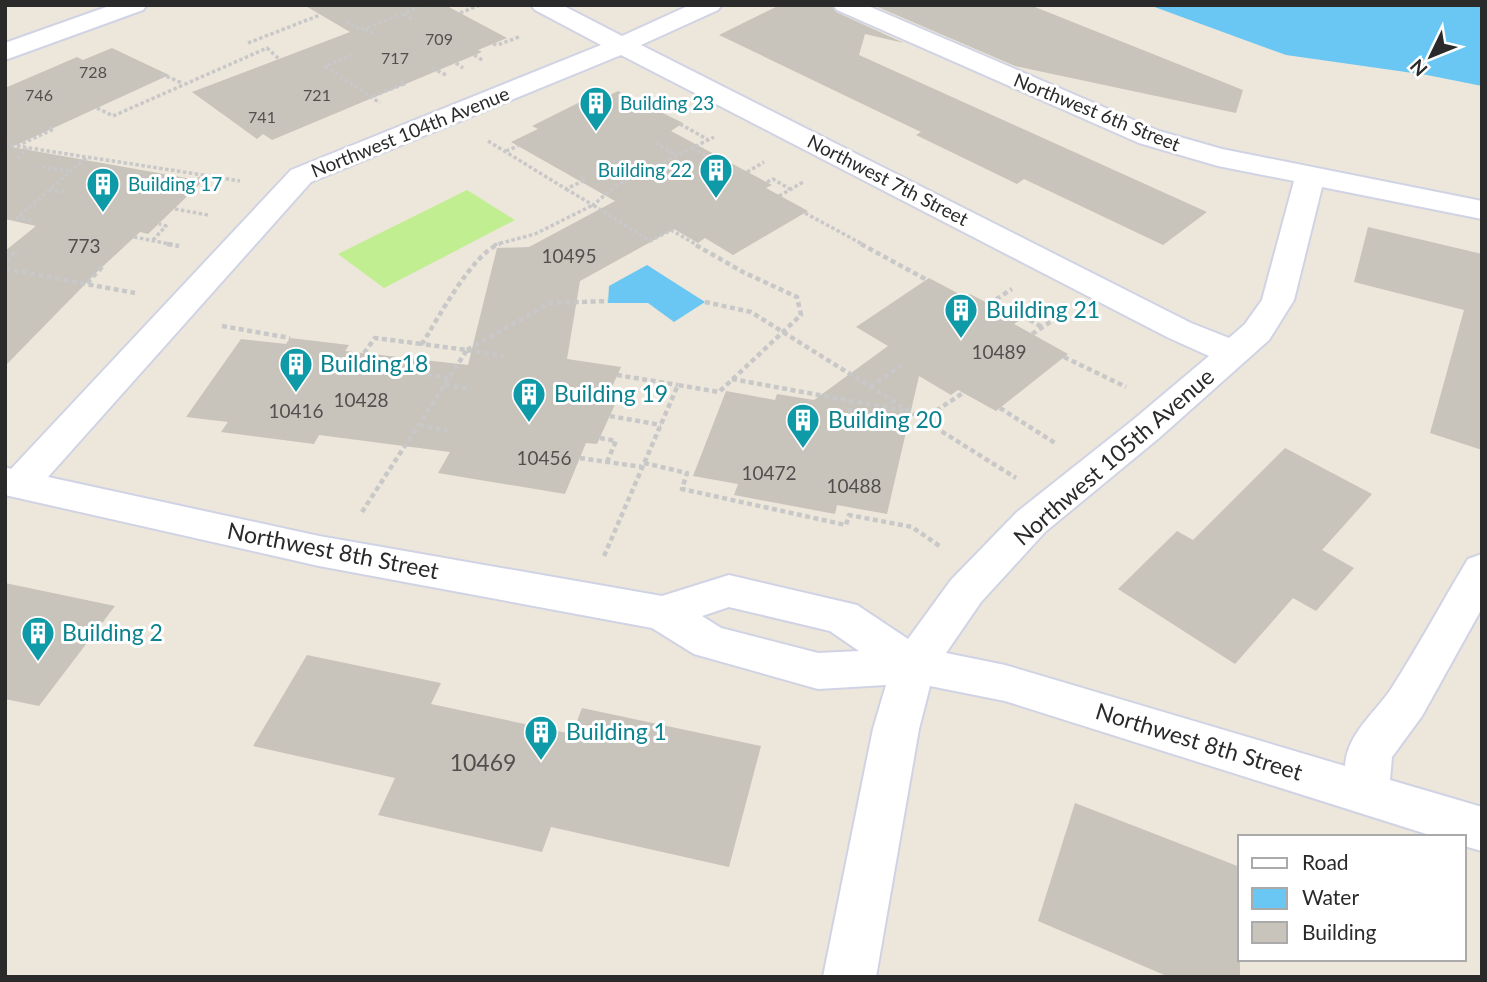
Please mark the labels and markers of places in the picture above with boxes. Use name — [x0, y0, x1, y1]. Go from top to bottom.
building icon: Building 23 — [577, 84, 615, 133]
place label: Building 23 — [620, 91, 714, 114]
building icon: Building 22 — [697, 151, 735, 200]
place label: Building 22 — [598, 158, 692, 181]
building icon: Building 17 — [84, 165, 122, 214]
place label: Building 17 — [128, 172, 222, 195]
building icon: Building 21 — [942, 291, 980, 340]
place label: Building 21 — [986, 295, 1100, 323]
building icon: Building18 — [277, 345, 315, 394]
place label: Building18 — [320, 349, 428, 377]
building icon: Building 19 — [510, 375, 548, 424]
place label: Building 19 — [554, 379, 668, 407]
building icon: Building 20 — [784, 401, 822, 450]
place label: Building 20 — [828, 405, 942, 433]
building icon: Building 2 — [19, 614, 57, 663]
place label: Building 2 — [62, 618, 163, 646]
building icon: Building 1 — [522, 713, 560, 762]
place label: Building 1 — [566, 717, 667, 745]

